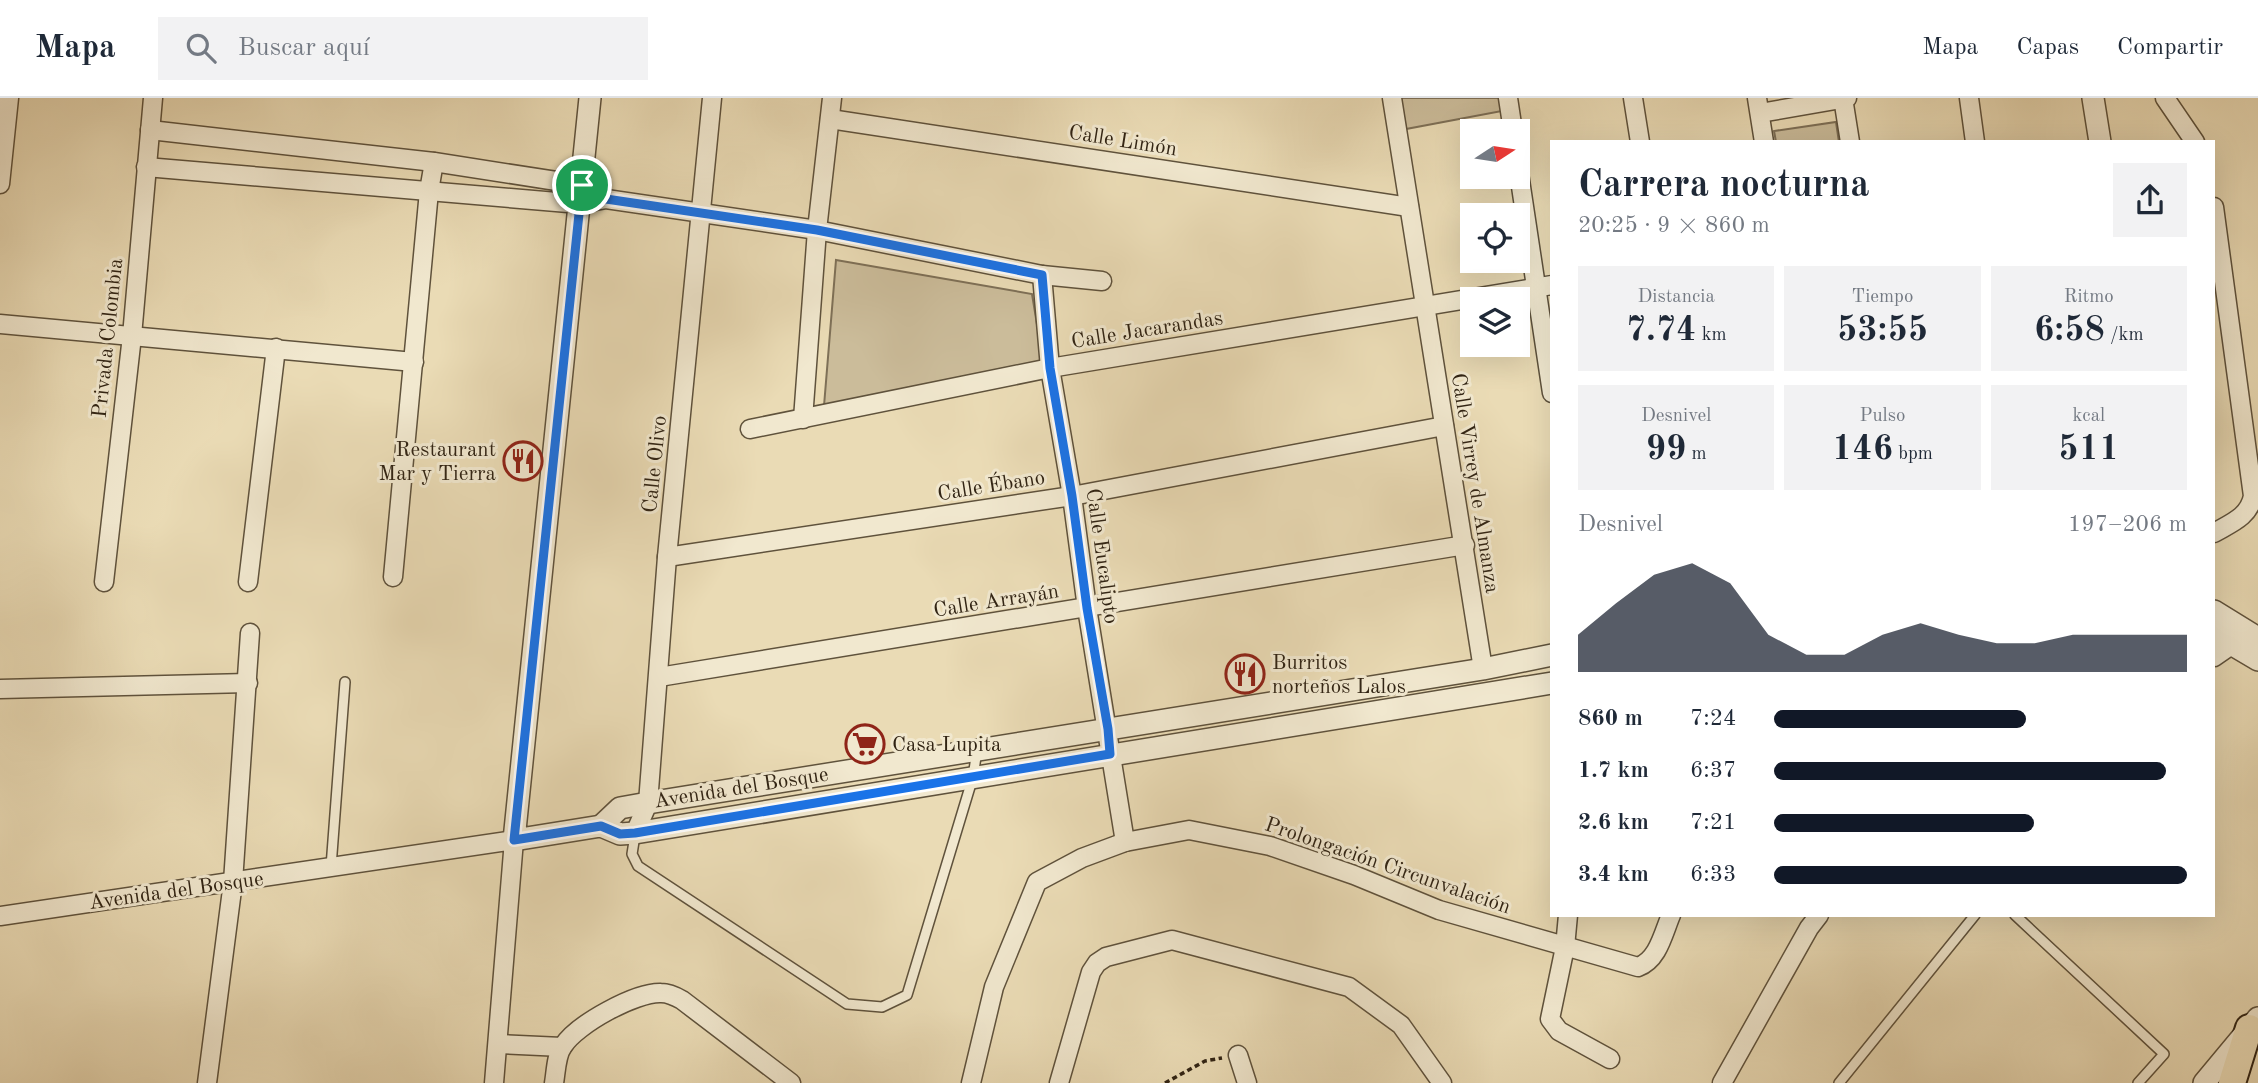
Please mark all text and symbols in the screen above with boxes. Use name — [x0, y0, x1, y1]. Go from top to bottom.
search box — [158, 17, 648, 80]
icon: search — [182, 29, 220, 67]
text: Mapa — [35, 32, 116, 65]
text: Buscar aquí — [238, 35, 370, 61]
text: Mapa — [1922, 36, 1978, 60]
text: Capas — [2016, 36, 2079, 60]
text: Compartir — [2117, 36, 2223, 60]
north arrow — [1460, 119, 1530, 189]
map controls — [1460, 119, 1530, 357]
street label: Calle Limón — [1067, 123, 1178, 160]
pin — [552, 155, 612, 215]
button: share — [2113, 163, 2187, 237]
icon: arrive — [563, 166, 601, 204]
text: Carrera nocturna — [1578, 167, 1869, 205]
button: locate — [1460, 203, 1530, 273]
text: 20:25 · 9 × 860 m — [1578, 214, 1770, 237]
street label: Privada Colombia — [90, 257, 127, 419]
button: layers — [1460, 287, 1530, 357]
text: Distancia — [1638, 288, 1715, 307]
text: Tiempo — [1852, 288, 1913, 307]
text: Ritmo — [2064, 288, 2114, 307]
street label: Calle Jacarandas — [1070, 308, 1225, 353]
text: 7.74 — [1626, 313, 1696, 348]
text: 53:55 — [1837, 313, 1928, 348]
text: 6:58 — [2034, 313, 2105, 348]
text: km — [1696, 326, 1727, 345]
text: /km — [2105, 326, 2144, 345]
street label: Calle Virrey de Almanza — [1447, 372, 1502, 595]
text: Desnivel — [1641, 407, 1711, 426]
text: Pulso — [1860, 407, 1905, 426]
text: kcal — [2072, 407, 2105, 426]
street label: Calle Olivo — [640, 414, 671, 514]
text: 99 — [1646, 432, 1686, 467]
text: 146 — [1832, 432, 1893, 467]
text: 511 — [2058, 432, 2119, 467]
place label: Restaurant Mar y Tierra — [379, 440, 496, 485]
restaurant icon: Restaurant Mar y Tierra — [502, 440, 544, 482]
text: m — [1686, 445, 1707, 464]
text: bpm — [1893, 445, 1933, 464]
street label: Calle Ébano — [935, 464, 1047, 505]
street label: Calle Eucalipto — [1082, 487, 1121, 625]
text: Desnivel — [1578, 513, 1663, 536]
text: 197–206 m — [2068, 513, 2187, 536]
street label: Calle Arrayán — [932, 581, 1061, 622]
restaurant icon: Burritos norteños Lalos — [1224, 653, 1266, 695]
place label: Burritos norteños Lalos — [1272, 653, 1406, 698]
text: 860 m — [1578, 707, 1643, 730]
text: 7:24 — [1690, 707, 1736, 730]
supermarket icon: Casa Lupita — [844, 723, 886, 765]
place label: Casa Lupita — [892, 735, 1001, 756]
text: 1.7 km — [1578, 759, 1649, 782]
text: 6:37 — [1690, 759, 1736, 782]
street label: Avenida del Bosque — [653, 764, 830, 813]
text: 2.6 km — [1578, 811, 1649, 834]
text: 7:21 — [1690, 811, 1736, 834]
street label: Prolongación Circunvalación — [1262, 814, 1513, 918]
text: 3.4 km — [1578, 863, 1649, 886]
text: 6:33 — [1690, 863, 1736, 886]
street label: Avenida del Bosque — [87, 869, 265, 914]

